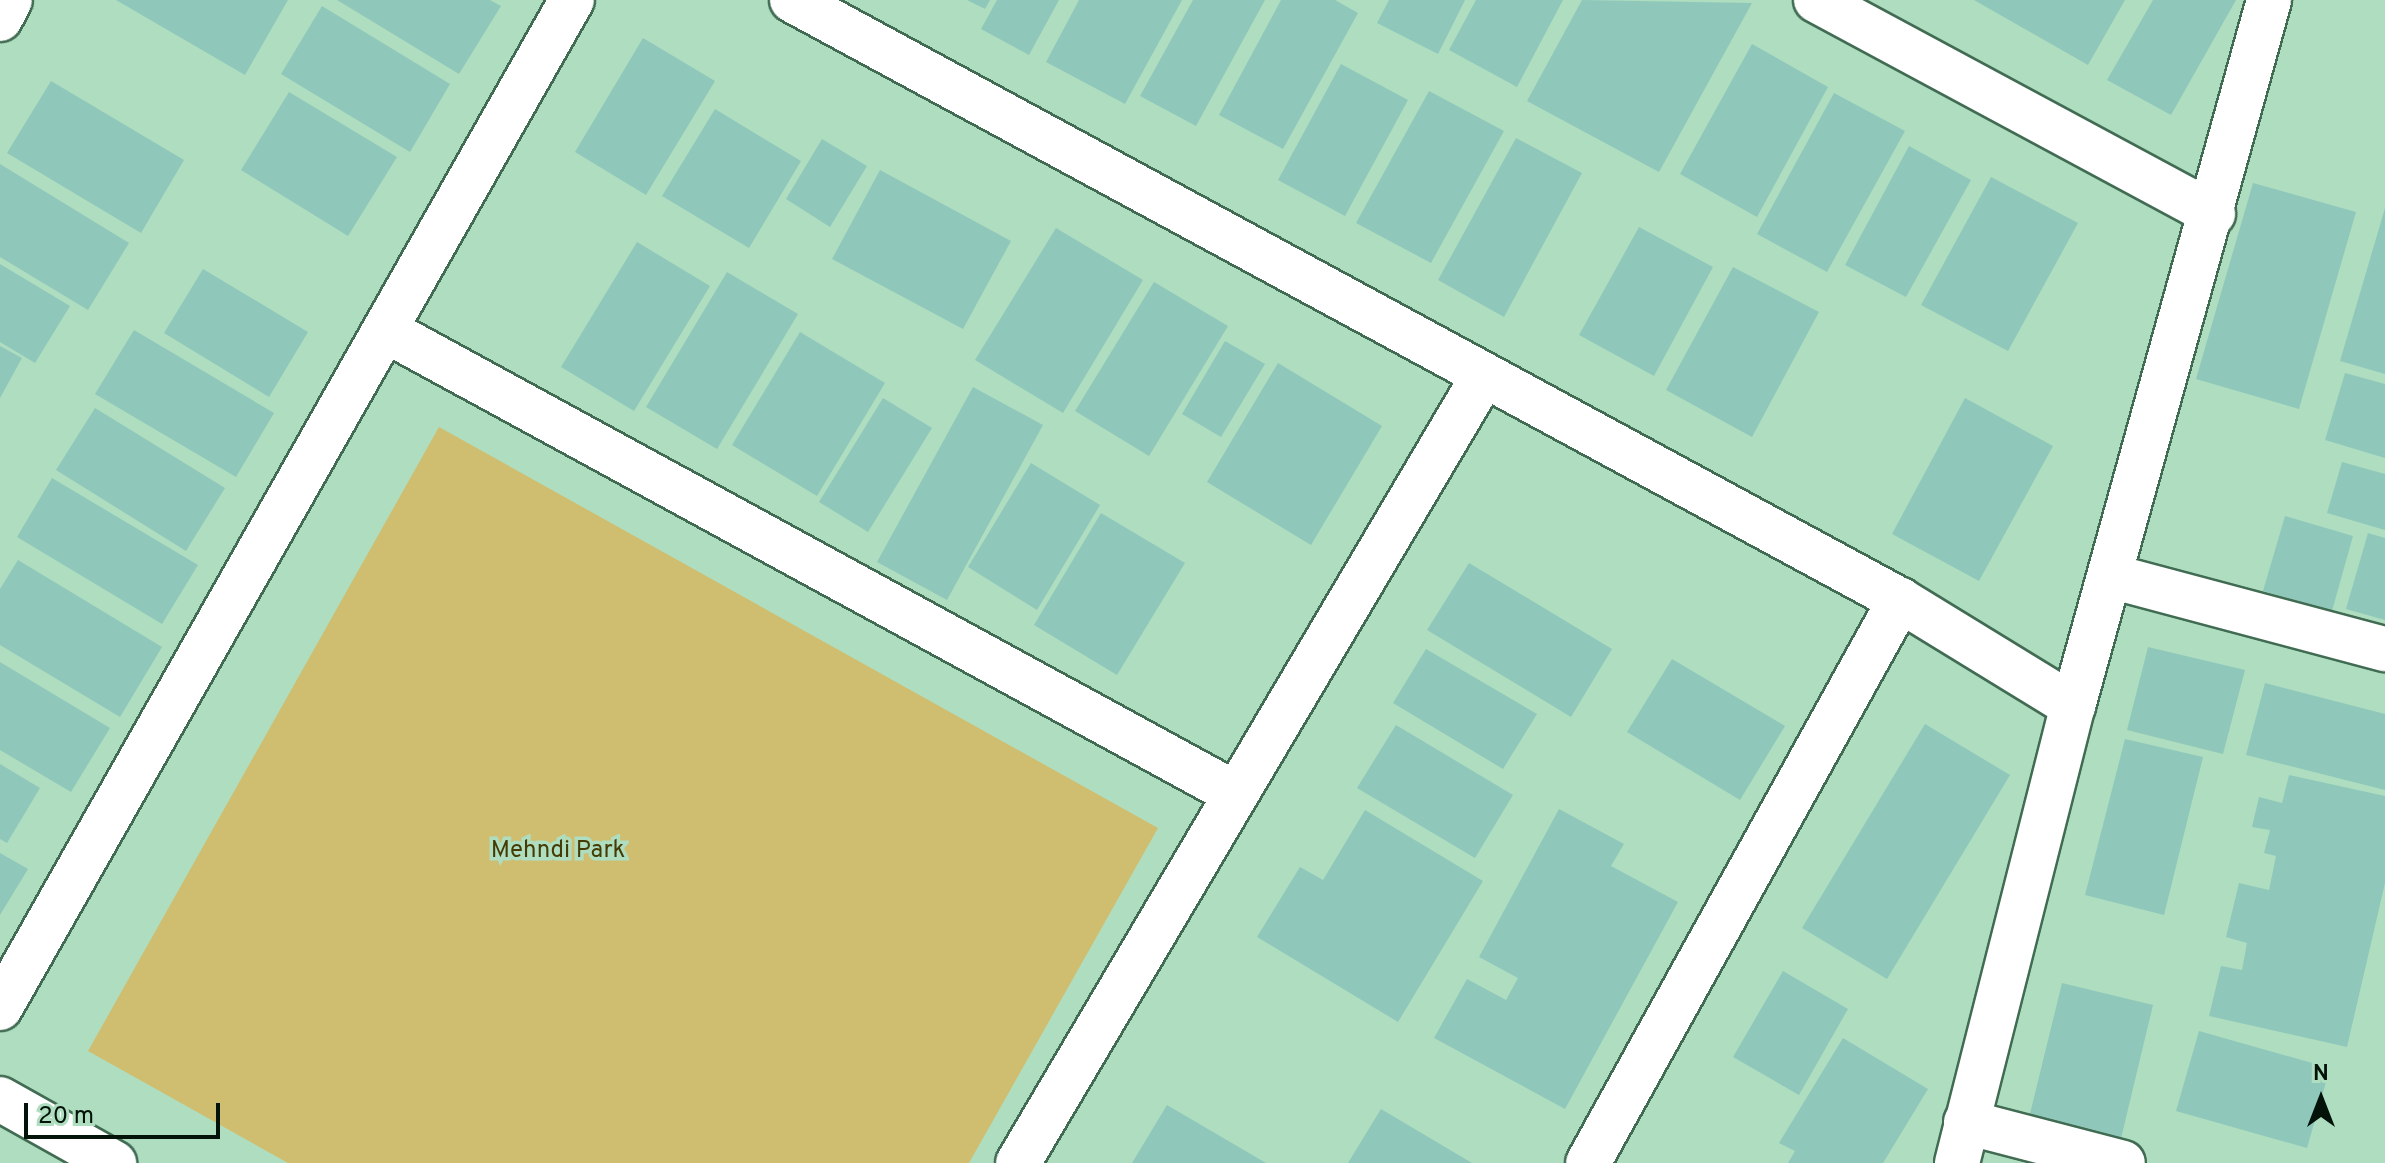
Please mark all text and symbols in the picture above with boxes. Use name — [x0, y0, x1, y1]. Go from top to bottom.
park label: Mehndi Park — [491, 838, 625, 866]
north arrow — [2281, 1059, 2361, 1139]
text: N — [2313, 1061, 2329, 1088]
scale bar — [28, 1087, 224, 1137]
text: 20 m — [38, 1102, 94, 1132]

